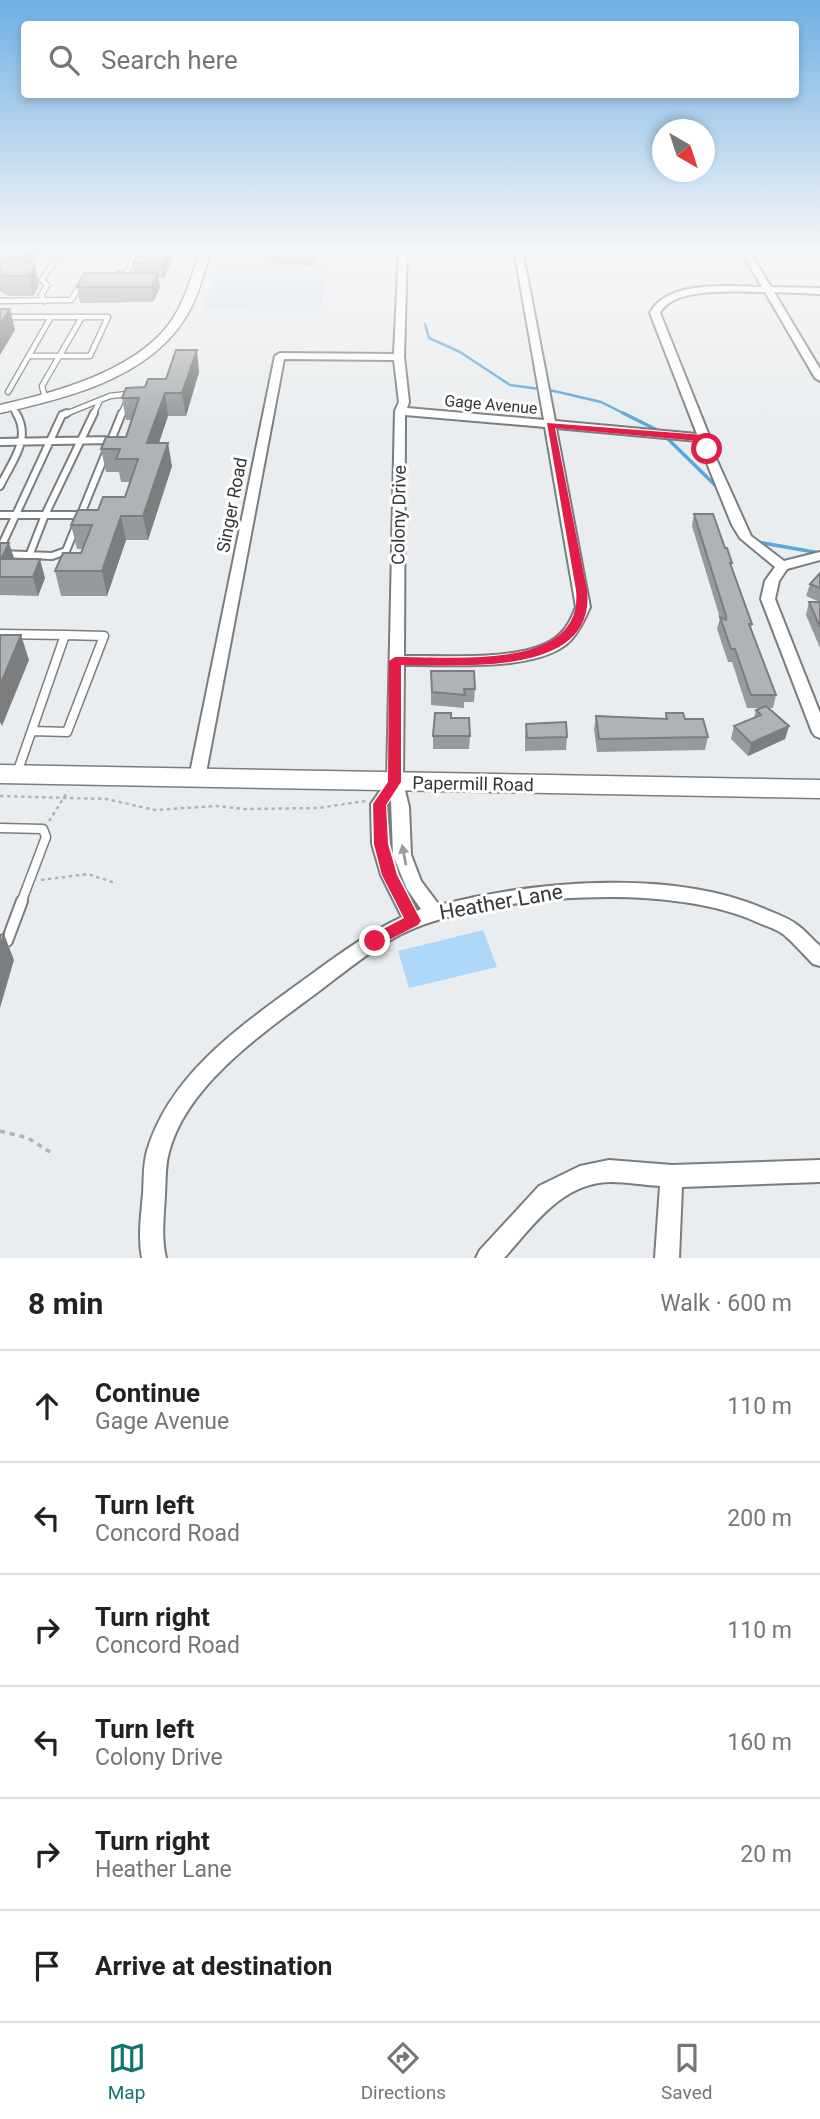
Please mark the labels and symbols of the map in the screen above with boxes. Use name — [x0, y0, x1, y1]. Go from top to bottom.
north arrow — [652, 119, 715, 182]
street label: Gage Avenue — [444, 391, 538, 418]
route start — [691, 433, 722, 464]
street label: Singer Road — [212, 456, 251, 554]
street label: Colony Drive — [387, 465, 410, 565]
street label: Papermill Road — [412, 772, 534, 795]
one-way arrow — [398, 843, 409, 865]
street label: Heather Lane — [437, 879, 565, 925]
route end — [359, 925, 390, 956]

